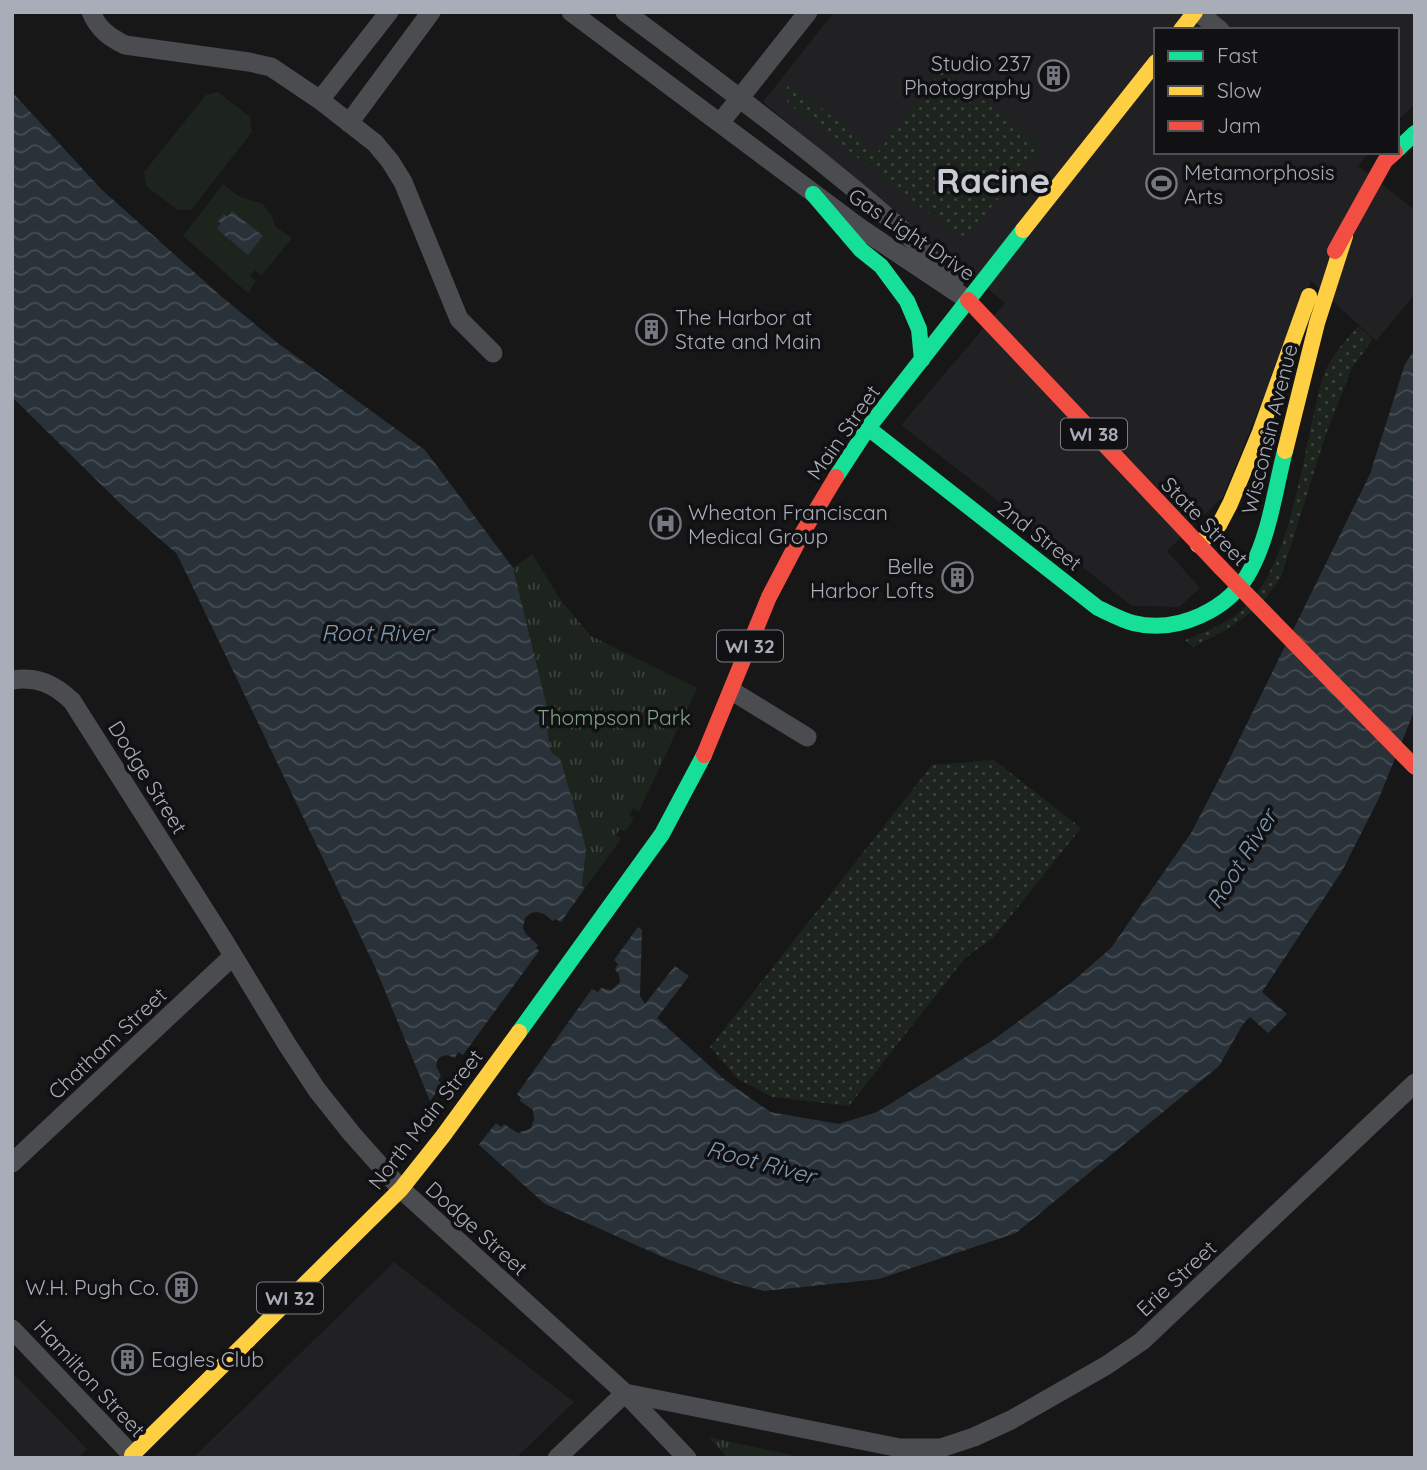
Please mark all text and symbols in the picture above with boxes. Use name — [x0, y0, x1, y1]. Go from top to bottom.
legend — [1154, 28, 1399, 154]
text: Fast — [1217, 42, 1258, 68]
place label: Studio 237 Photography — [904, 50, 1031, 100]
building icon: Studio 237 Photography — [1037, 58, 1071, 92]
text: Slow — [1217, 77, 1262, 103]
text: Jam — [1217, 112, 1261, 138]
district label: Racine — [936, 158, 1050, 202]
place label: Metamorphosis Arts — [1184, 159, 1335, 209]
sports icon: Metamorphosis Arts — [1144, 167, 1178, 201]
street label: Gas Light Drive — [844, 182, 980, 286]
place label: The Harbor at State and Main — [675, 304, 821, 354]
building icon: The Harbor at State and Main — [635, 312, 669, 346]
street label: Wisconsin Avenue — [1235, 341, 1303, 517]
street label: Main Street — [801, 380, 885, 484]
road number: WI 38 — [1061, 418, 1127, 449]
street label: State Street — [1156, 471, 1254, 571]
street label: 2nd Street — [993, 494, 1087, 576]
place label: Wheaton Franciscan Medical Group — [688, 499, 888, 549]
hospital icon: Wheaton Franciscan Medical Group — [648, 507, 682, 541]
place label: Belle Harbor Lofts — [810, 553, 934, 603]
building icon: Belle Harbor Lofts — [940, 561, 974, 595]
water label: Root River — [321, 618, 436, 647]
road number: WI 32 — [717, 631, 783, 662]
park label: Thompson Park — [537, 704, 691, 730]
street label: Dodge Street — [103, 716, 193, 838]
water label: Root River — [1199, 801, 1284, 914]
street label: Chatham Street — [42, 982, 172, 1104]
street label: North Main Street — [362, 1044, 488, 1194]
water label: Root River — [703, 1134, 822, 1191]
street label: Dodge Street — [421, 1175, 533, 1281]
street label: Erie Street — [1131, 1235, 1221, 1321]
building icon: W.H. Pugh Co. — [165, 1270, 199, 1304]
place label: W.H. Pugh Co. — [25, 1274, 159, 1300]
road number: WI 32 — [257, 1282, 323, 1314]
street label: Hamilton Street — [29, 1314, 151, 1442]
building icon: Eagles Club — [111, 1342, 145, 1376]
place label: Eagles Club — [151, 1346, 264, 1372]

